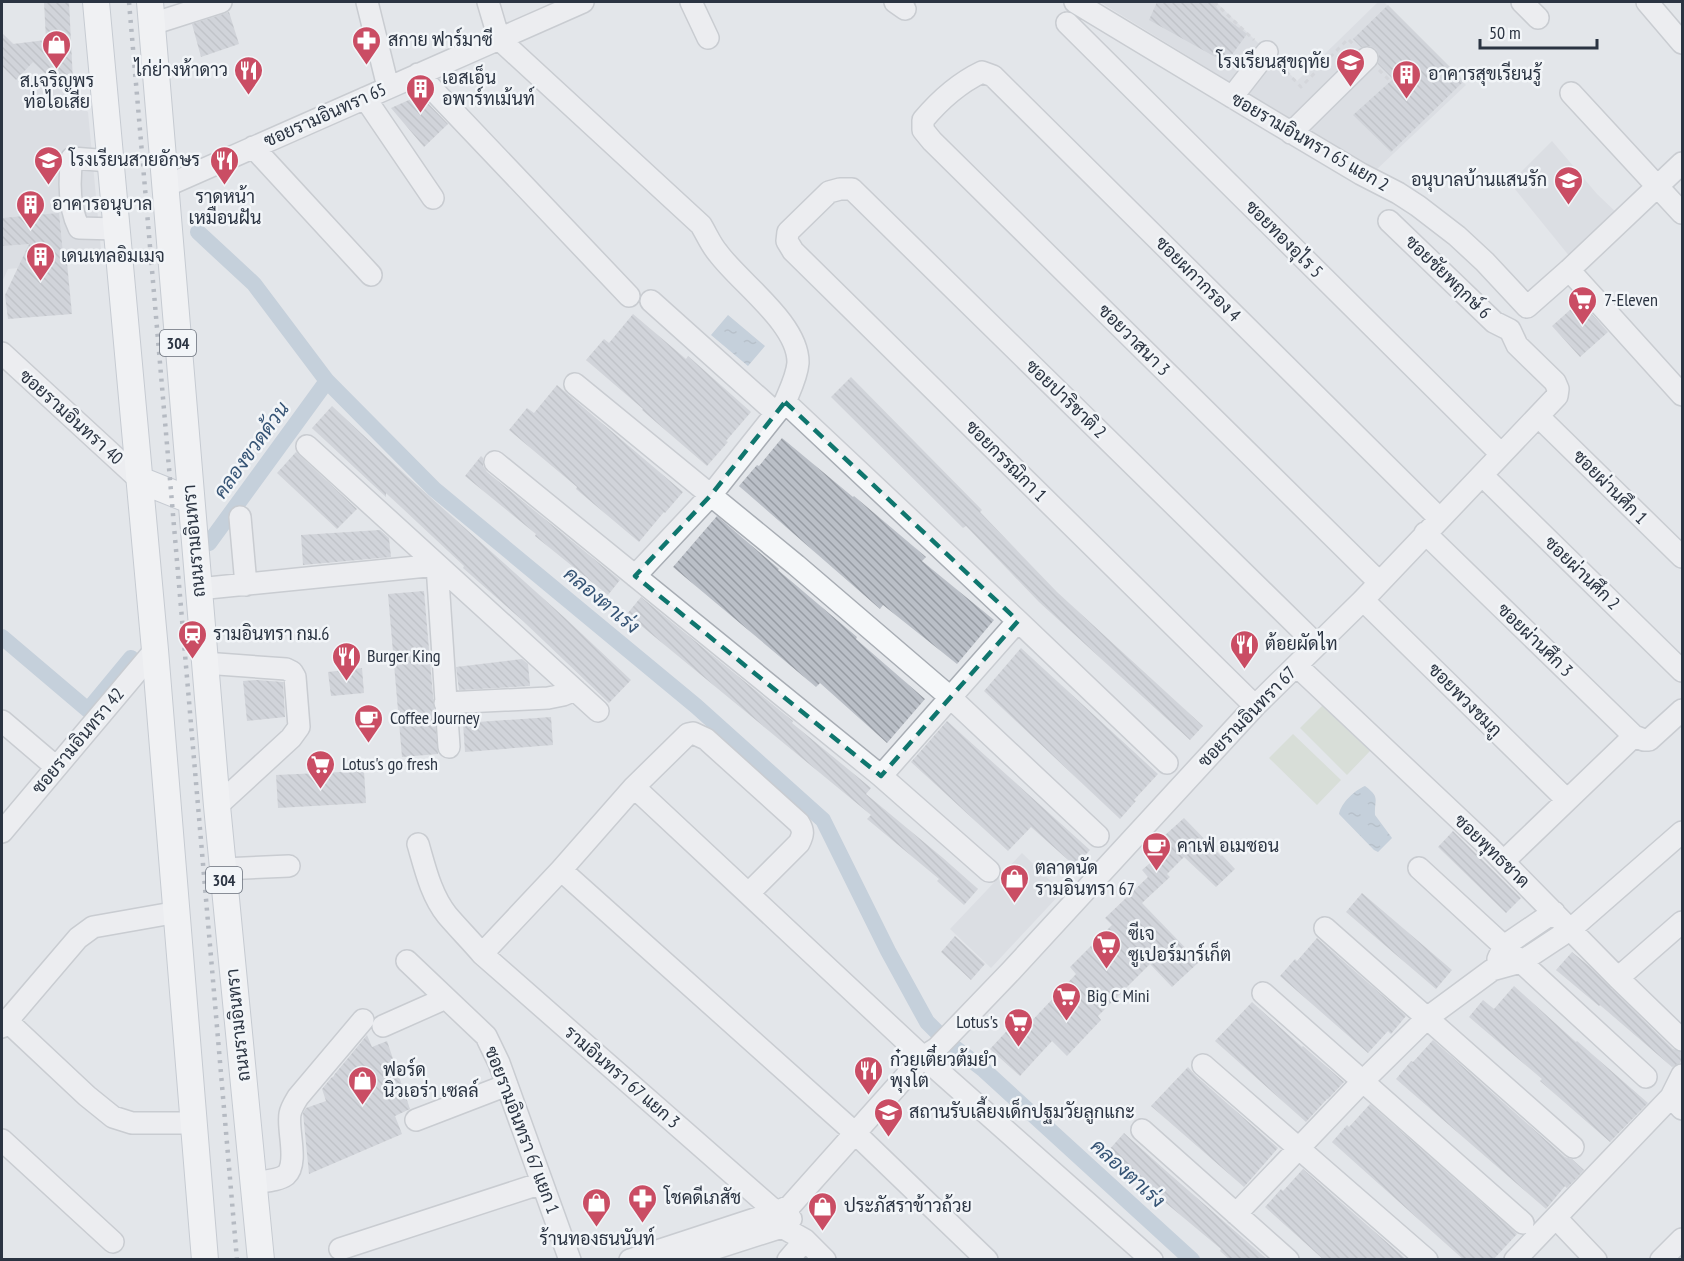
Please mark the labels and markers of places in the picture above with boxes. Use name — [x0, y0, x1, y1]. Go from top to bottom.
pharmacy icon: สกาย ฟาร์มาซี — [351, 24, 383, 66]
place label: สกาย ฟาร์มาซี — [388, 27, 493, 51]
shop icon: ส.เจริญพร ท่อไอเสีย — [41, 28, 73, 70]
school or university icon: โรงเรียนสุขฤทัย — [1335, 46, 1367, 88]
place label: โรงเรียนสุขฤทัย — [1216, 49, 1330, 74]
restaurant icon: ไก่ย่างห้าดาว — [233, 54, 265, 96]
place label: ไก่ย่างห้าดาว — [133, 57, 228, 81]
building icon: อาคารสุขเรียนรู้ — [1391, 58, 1423, 100]
place label: อาคารสุขเรียนรู้ — [1428, 61, 1542, 87]
place label: เอสเอ็น อพาร์ทเม้นท์ — [442, 64, 535, 110]
place label: ส.เจริญพร ท่อไอเสีย — [20, 69, 95, 113]
building icon: เอสเอ็น อพาร์ทเม้นท์ — [405, 72, 437, 114]
school or university icon: โรงเรียนสายอักษร — [32, 144, 64, 186]
restaurant icon: ราดหน้า เหมือนฝัน — [209, 144, 241, 186]
place label: โรงเรียนสายอักษร — [68, 147, 200, 171]
school or university icon: อนุบาลบ้านแสนรัก — [1552, 164, 1584, 206]
place label: อนุบาลบ้านแสนรัก — [1411, 168, 1547, 192]
place label: ราดหน้า เหมือนฝัน — [189, 185, 261, 229]
building icon: อาคารอนุบาล — [15, 188, 47, 230]
place label: อาคารอนุบาล — [52, 192, 152, 216]
building icon: เดนเทลอิมเมจ — [24, 240, 56, 282]
place label: เดนเทลอิมเมจ — [61, 244, 165, 267]
supermarket icon: 7-Eleven — [1567, 284, 1599, 326]
place label: 7-Eleven — [1604, 288, 1658, 311]
station icon: รามอินทรา กม.6 — [176, 618, 208, 660]
place label: รามอินทรา กม.6 — [213, 622, 329, 645]
restaurant icon: ต้อยผัดไท — [1228, 628, 1260, 670]
place label: ต้อยผัดไท — [1265, 631, 1338, 655]
restaurant icon: Burger King — [330, 640, 362, 682]
place label: Burger King — [367, 644, 441, 667]
cafe icon: Coffee Journey — [353, 702, 385, 744]
place label: Coffee Journey — [390, 706, 480, 729]
supermarket icon: Lotus's go fresh — [305, 748, 337, 790]
place label: Lotus's go fresh — [342, 752, 438, 775]
cafe icon: คาเฟ่ อเมซอน — [1140, 830, 1172, 872]
place label: คาเฟ่ อเมซอน — [1177, 834, 1279, 857]
place label: ตลาดนัด รามอินทรา 67 — [1035, 856, 1135, 900]
shop icon: ตลาดนัด รามอินทรา 67 — [998, 862, 1030, 904]
place label: ซีเจ ซูเปอร์มาร์เก็ต — [1128, 921, 1231, 968]
supermarket icon: ซีเจ ซูเปอร์มาร์เก็ต — [1091, 928, 1123, 970]
supermarket icon: Big C Mini — [1050, 980, 1082, 1022]
place label: Big C Mini — [1087, 984, 1150, 1007]
supermarket icon: Lotus's — [1003, 1006, 1035, 1048]
place label: Lotus's — [956, 1010, 998, 1033]
place label: ก๋วยเตี๋ยวต้มยำ พุงโต — [890, 1044, 997, 1093]
restaurant icon: ก๋วยเตี๋ยวต้มยำ พุงโต — [853, 1054, 885, 1096]
place label: ฟอร์ด นิวเอร่า เซลล์ — [383, 1057, 479, 1102]
shop icon: ฟอร์ด นิวเอร่า เซลล์ — [346, 1064, 378, 1106]
school or university icon: สถานรับเลี้ยงเด็กปฐมวัยลูกแกะ — [872, 1096, 904, 1138]
place label: สถานรับเลี้ยงเด็กปฐมวัยลูกแกะ — [909, 1096, 1135, 1125]
pharmacy icon: โชคดีเภสัช — [627, 1182, 659, 1224]
place label: โชคดีเภสัช — [663, 1185, 741, 1209]
shop icon: ร้านทองธนนันท์ — [581, 1186, 613, 1228]
shop icon: ประภัสราข้าวถ้วย — [807, 1190, 839, 1232]
place label: ประภัสราข้าวถ้วย — [844, 1194, 972, 1217]
place label: ร้านทองธนนันท์ — [539, 1226, 655, 1250]

